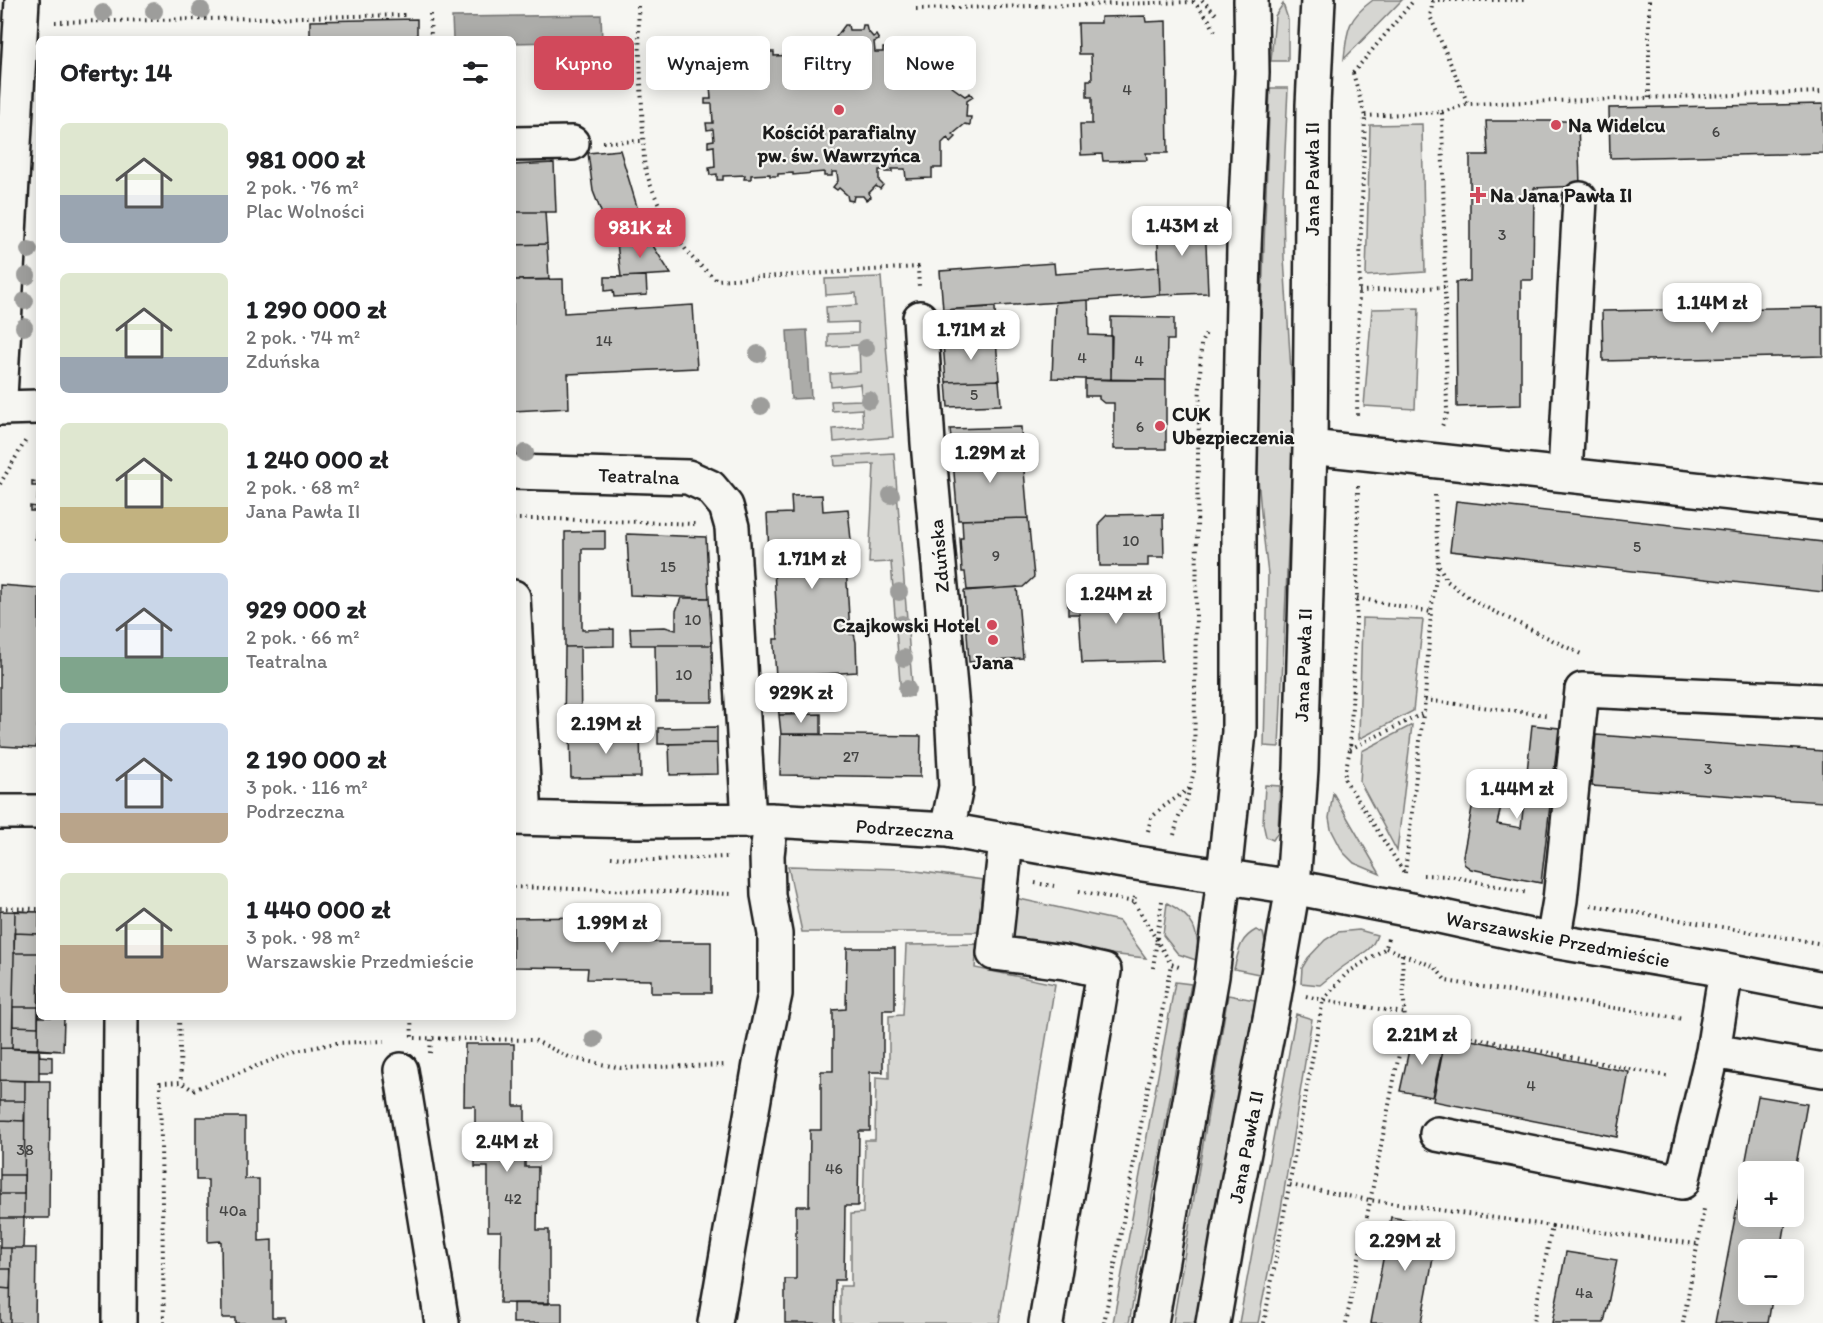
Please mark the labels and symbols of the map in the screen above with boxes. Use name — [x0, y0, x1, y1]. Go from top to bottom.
house number: 4 — [1122, 80, 1132, 99]
marker: Kościół parafialny pw. św. Wawrzyńca — [832, 103, 846, 117]
place label: Na Widelcu — [1568, 113, 1665, 137]
marker: Na Widelcu — [1549, 118, 1563, 132]
place label: Kościół parafialny pw. św. Wawrzyńca — [757, 120, 921, 168]
street label: Jana Pawła II — [1300, 122, 1324, 236]
house number: 6 — [1712, 122, 1720, 141]
place label: Na Jana Pawła II — [1490, 183, 1632, 207]
marker: Na Jana Pawła II — [1471, 188, 1485, 202]
pin: 1.43M zł — [1120, 206, 1244, 257]
pin: 981K zł — [585, 208, 695, 259]
house number: 3 — [1498, 225, 1507, 244]
pin: 1.14M zł — [1650, 283, 1774, 334]
pin: 1.71M zł — [909, 310, 1033, 361]
house number: 14 — [595, 331, 613, 350]
house number: 4 — [1077, 348, 1087, 367]
house number: 4 — [1134, 351, 1144, 370]
house number: 5 — [970, 385, 978, 404]
place label: CUK Ubezpieczenia — [1172, 402, 1295, 450]
house number: 6 — [1136, 417, 1144, 436]
marker: CUK Ubezpieczenia — [1153, 419, 1167, 433]
pin: 1.29M zł — [928, 433, 1052, 484]
street label: Teatralna — [598, 463, 681, 489]
street label: Zduńska — [924, 518, 954, 594]
house number: 10 — [1122, 531, 1140, 550]
house number: 5 — [1633, 537, 1641, 556]
pin: 1.71M zł — [750, 539, 874, 590]
house number: 9 — [992, 546, 1000, 565]
house number: 15 — [660, 557, 676, 576]
pin: 1.24M zł — [1054, 574, 1178, 625]
street label: Jana Pawła II — [1289, 608, 1317, 722]
house number: 10 — [684, 610, 702, 629]
place label: Czajkowski Hotel — [833, 613, 980, 638]
marker: Czajkowski Hotel — [985, 618, 999, 632]
marker: Jana — [986, 633, 1000, 647]
place label: Jana — [972, 650, 1014, 674]
house number: 10 — [675, 665, 693, 684]
pin: 929K zł — [746, 673, 856, 724]
pin: 2.19M zł — [544, 704, 668, 755]
house number: 27 — [843, 747, 859, 766]
house number: 3 — [1704, 759, 1713, 778]
pin: 1.44M zł — [1455, 769, 1579, 820]
street label: Podrzeczna — [855, 814, 956, 844]
pin: 1.99M zł — [550, 903, 674, 954]
street label: Warszawskie Przedmieście — [1444, 905, 1672, 973]
pin: 2.21M zł — [1360, 1015, 1484, 1066]
house number: 4 — [1526, 1076, 1536, 1095]
street label: Jana Pawła II — [1223, 1089, 1269, 1205]
pin: 2.4M zł — [452, 1122, 562, 1173]
house number: 38 — [16, 1140, 34, 1159]
house number: 46 — [825, 1159, 843, 1178]
house number: 42 — [504, 1189, 523, 1208]
house number: 40a — [219, 1201, 248, 1220]
pin: 2.29M zł — [1343, 1221, 1467, 1272]
house number: 4a — [1575, 1283, 1594, 1302]

